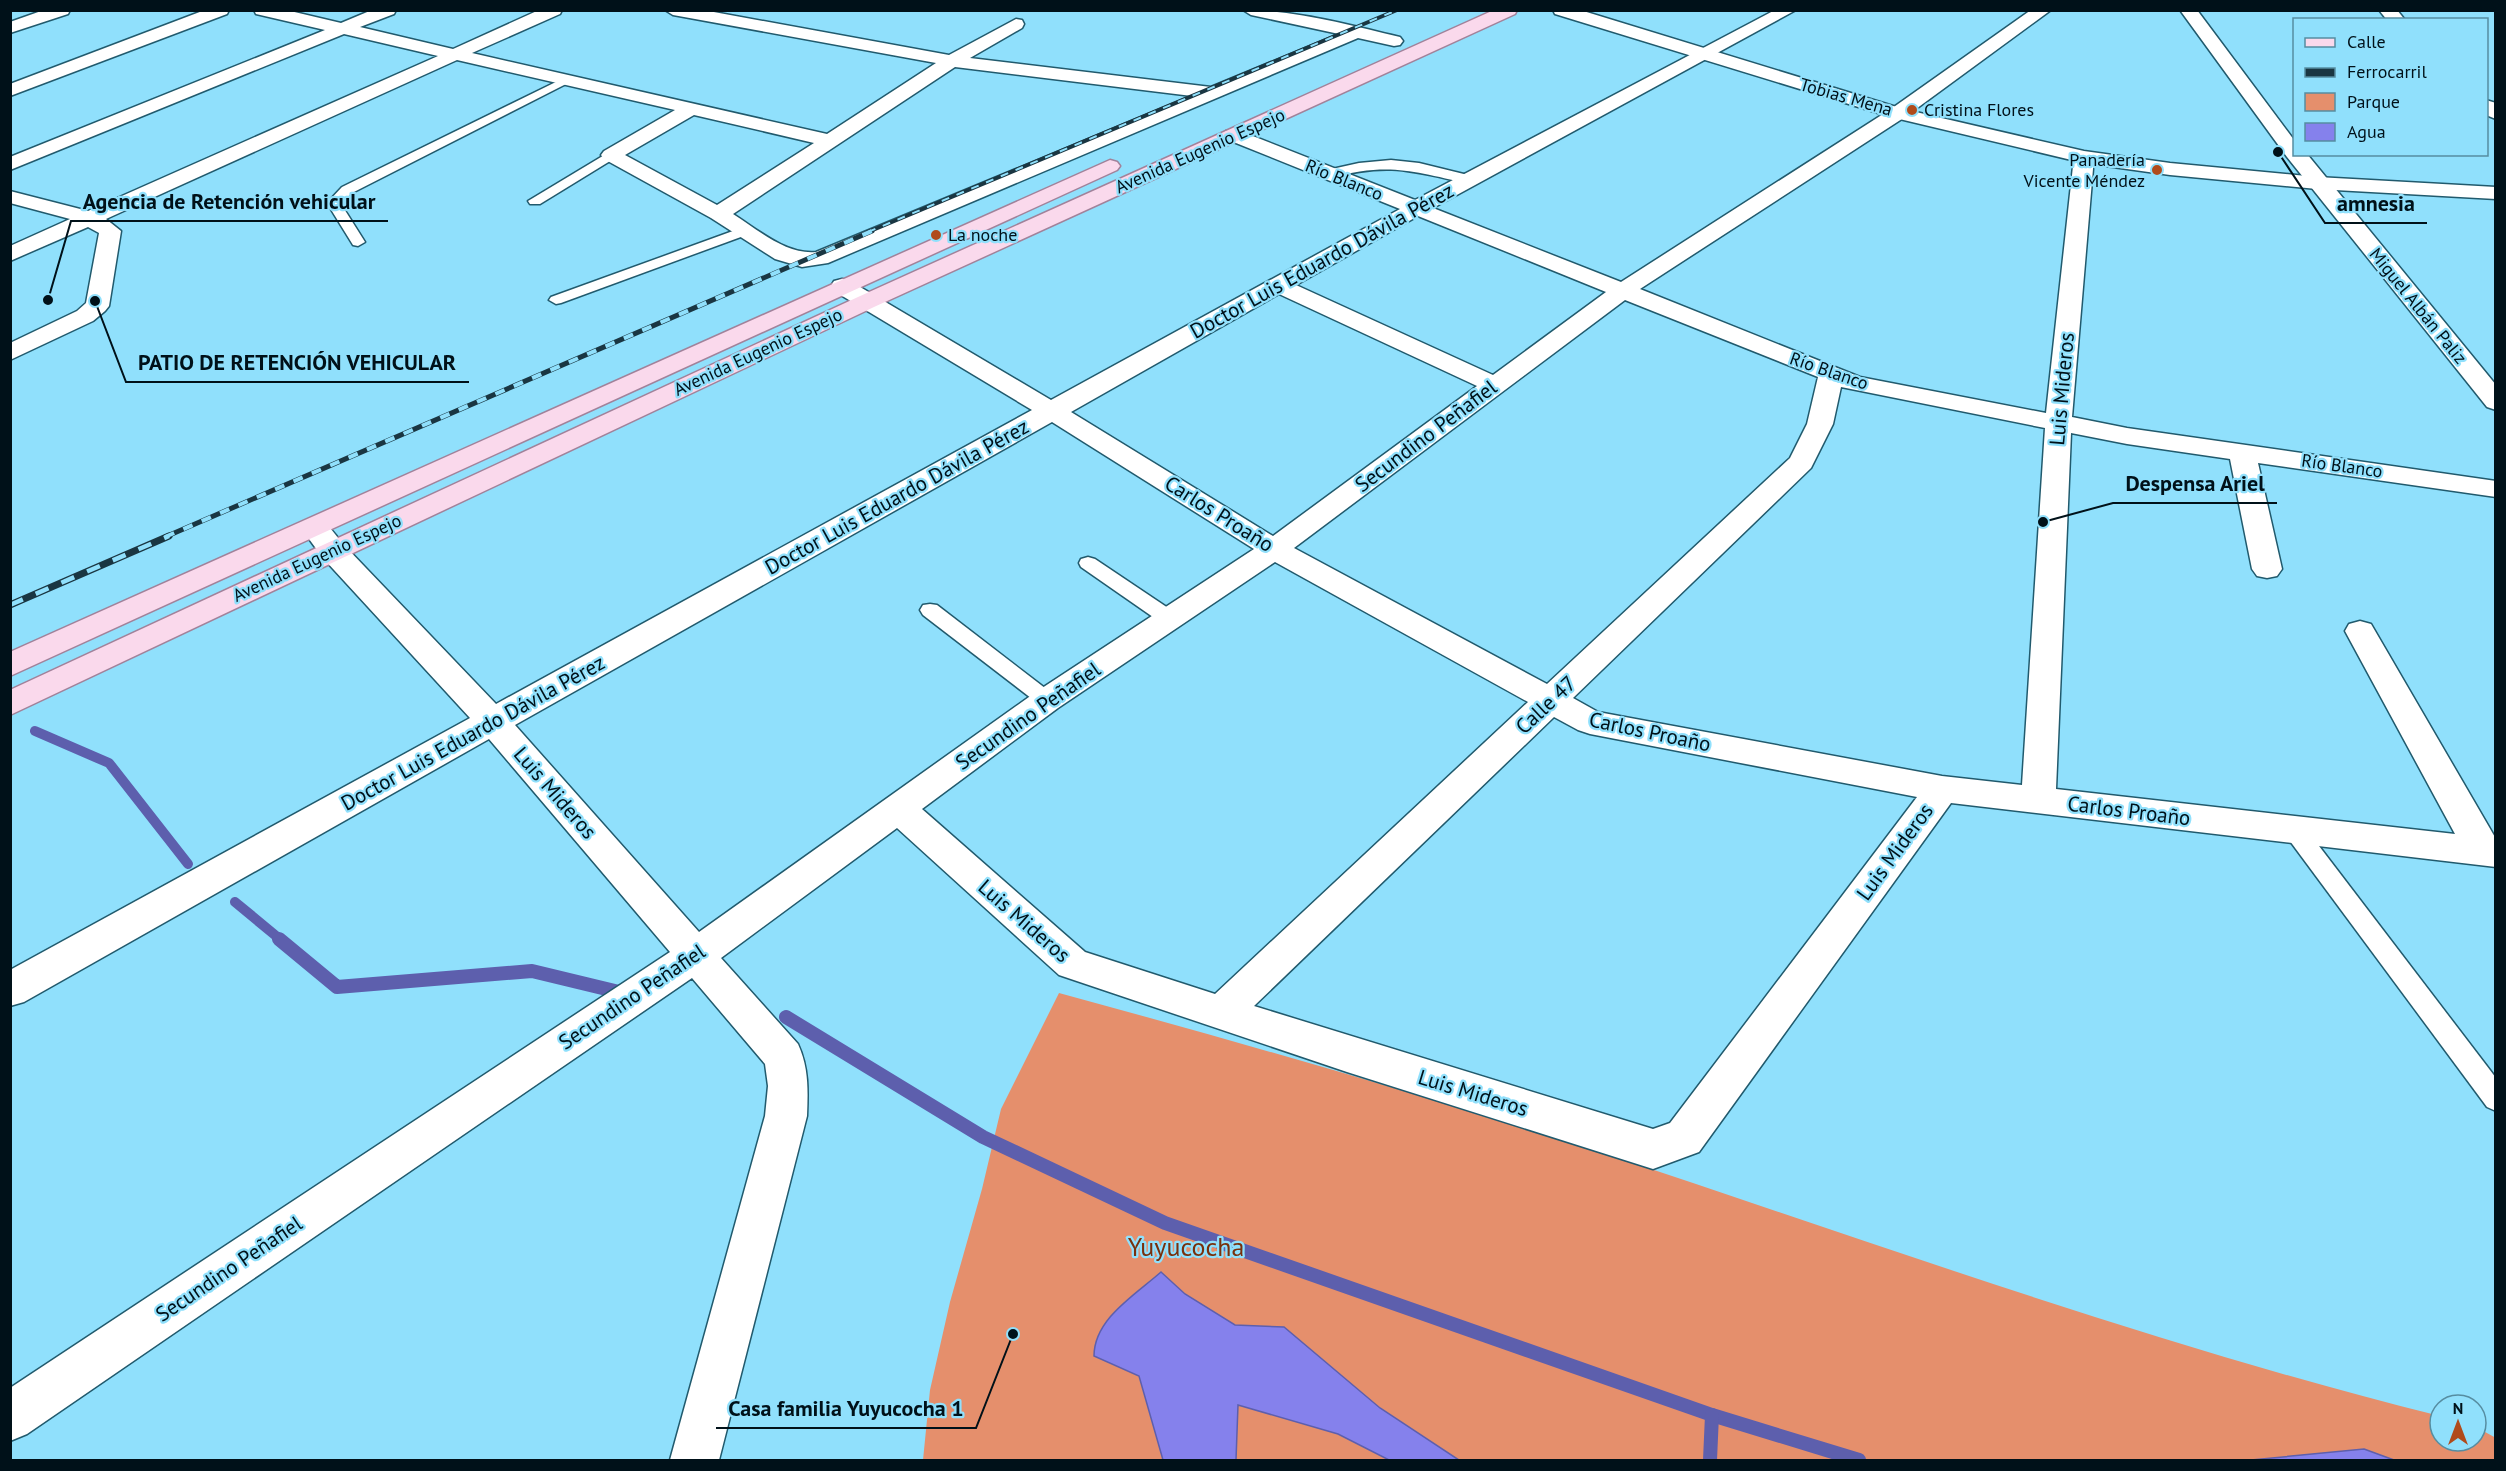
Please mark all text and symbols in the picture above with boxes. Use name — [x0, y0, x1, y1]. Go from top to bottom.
legend — [2293, 18, 2488, 156]
text: Calle — [2347, 30, 2386, 53]
text: Ferrocarril — [2347, 60, 2427, 83]
street label: Tobias Mena — [1797, 72, 1895, 121]
text: Parque — [2347, 90, 2400, 113]
place label: Cristina Flores — [1924, 98, 2034, 121]
street label: Avenida Eugenio Espejo — [1111, 103, 1288, 198]
marker: Cristina Flores — [1905, 103, 1919, 117]
text: Agua — [2347, 120, 2386, 143]
place label: Panadería Vicente Méndez — [2023, 148, 2145, 192]
street label: Río Blanco — [1302, 154, 1386, 206]
marker: Panadería Vicente Méndez — [2150, 163, 2164, 177]
street label: Doctor Luis Eduardo Dávila Pérez — [1185, 177, 1458, 344]
callout: Agencia de Retención vehicular — [71, 181, 388, 221]
callout: amnesia — [2325, 183, 2427, 223]
text: Agencia de Retención vehicular — [83, 187, 376, 215]
text: amnesia — [2337, 189, 2415, 217]
place label: La noche — [948, 223, 1017, 246]
marker: La noche — [929, 228, 943, 242]
street label: Miguel Albán Paliz — [2365, 243, 2472, 368]
street label: Avenida Eugenio Espejo — [670, 302, 846, 401]
street label: Luis Mideros — [2043, 331, 2080, 447]
callout: PATIO DE RETENCIÓN VEHICULAR — [126, 342, 469, 382]
street label: Río Blanco — [1787, 346, 1872, 395]
text: PATIO DE RETENCIÓN VEHICULAR — [138, 348, 456, 376]
street label: Secundino Peñafiel — [1349, 373, 1502, 498]
street label: Doctor Luis Eduardo Dávila Pérez — [760, 413, 1033, 580]
street label: Río Blanco — [2300, 448, 2384, 483]
callout: Despensa Ariel — [2113, 463, 2277, 503]
street label: Carlos Proaño — [1160, 469, 1279, 558]
text: Despensa Ariel — [2125, 469, 2265, 497]
street label: Avenida Eugenio Espejo — [229, 508, 405, 607]
street label: Doctor Luis Eduardo Dávila Pérez — [336, 649, 609, 816]
street label: Secundino Peñafiel — [950, 656, 1105, 776]
street label: Calle 47 — [1510, 670, 1582, 740]
street label: Carlos Proaño — [1587, 705, 1713, 758]
street label: Luis Mideros — [508, 741, 603, 844]
street label: Carlos Proaño — [2066, 790, 2192, 831]
street label: Luis Mideros — [1850, 798, 1939, 905]
street label: Luis Mideros — [973, 873, 1076, 968]
street label: Secundino Peñafiel — [553, 938, 710, 1056]
street label: Luis Mideros — [1415, 1063, 1531, 1122]
street label: Secundino Peñafiel — [150, 1210, 307, 1328]
park label: Yuyucocha — [1128, 1230, 1244, 1263]
callout: Casa familia Yuyucocha 1 — [716, 1388, 976, 1428]
north arrow — [2428, 1393, 2488, 1453]
text: Casa familia Yuyucocha 1 — [728, 1394, 964, 1422]
text: N — [2453, 1398, 2463, 1418]

